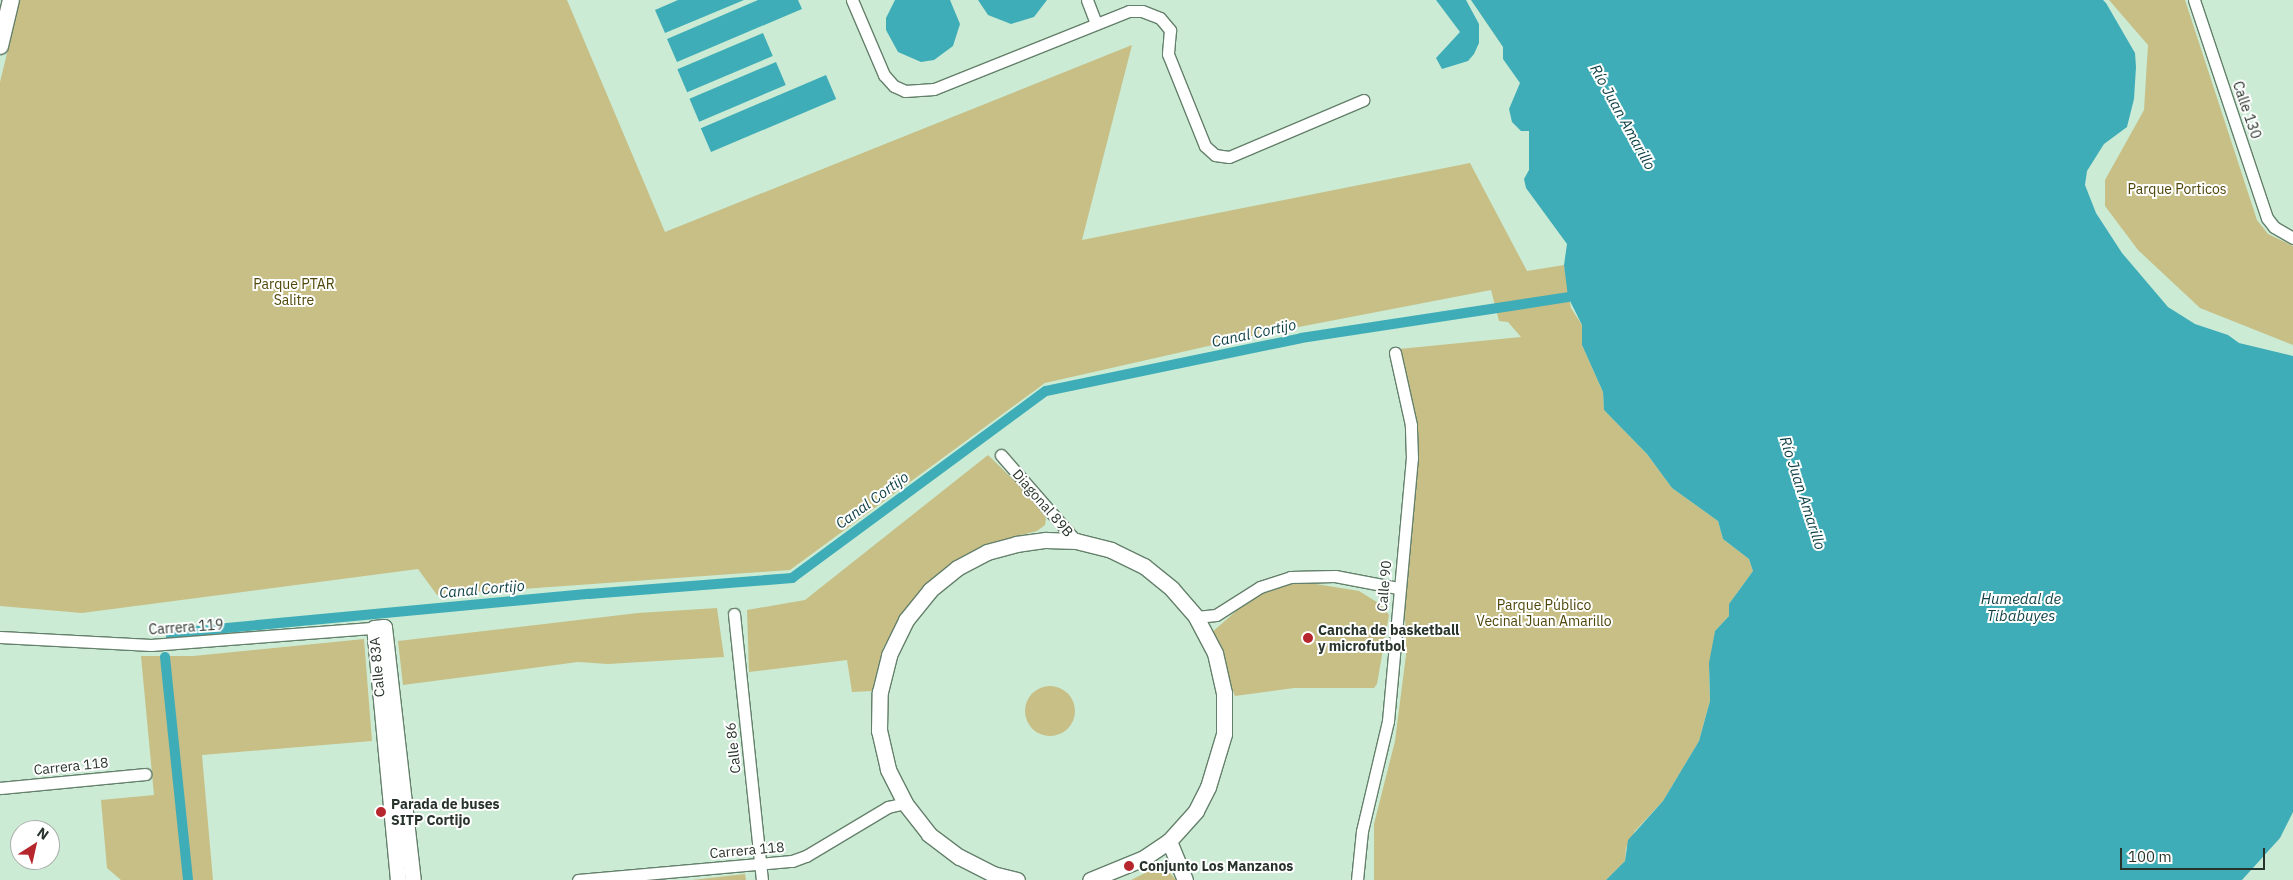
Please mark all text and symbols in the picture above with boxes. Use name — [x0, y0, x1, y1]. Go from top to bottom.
water label: Río Juan Amarillo — [1587, 61, 1659, 173]
street label: Calle 130 — [2229, 79, 2265, 141]
park label: Parque Porticos — [2127, 181, 2227, 197]
park label: Parque PTAR Salitre — [253, 276, 335, 308]
water label: Canal Cortijo — [1210, 315, 1298, 351]
water label: Río Juan Amarillo — [1776, 434, 1830, 552]
street label: Diagonal 89B — [1009, 466, 1077, 540]
water label: Canal Cortijo — [832, 467, 912, 533]
street label: Calle 90 — [1373, 560, 1395, 612]
water label: Canal Cortijo — [438, 576, 526, 602]
water label: Humedal de Tibabuyes — [1981, 589, 2061, 624]
park label: Parque Público Vecinal Juan Amarillo — [1476, 597, 1612, 630]
street label: Carrera 119 — [148, 616, 224, 638]
place label: Cancha de basketball y microfutbol — [1318, 622, 1459, 654]
marker: Cancha de basketball y microfutbol — [1302, 632, 1314, 644]
street label: Calle 83A — [366, 636, 388, 698]
street label: Calle 86 — [722, 722, 744, 774]
street label: Carrera 118 — [33, 754, 109, 778]
place label: Parada de buses SITP Cortijo — [391, 796, 500, 829]
marker: Parada de buses SITP Cortijo — [375, 806, 387, 818]
north arrow — [10, 820, 60, 870]
text: N — [34, 823, 52, 844]
street label: Carrera 118 — [709, 838, 785, 862]
scale bar — [2123, 838, 2268, 870]
text: 100 m — [2128, 847, 2172, 866]
place label: Conjunto Los Manzanos — [1139, 858, 1293, 874]
marker: Conjunto Los Manzanos — [1123, 860, 1135, 872]

